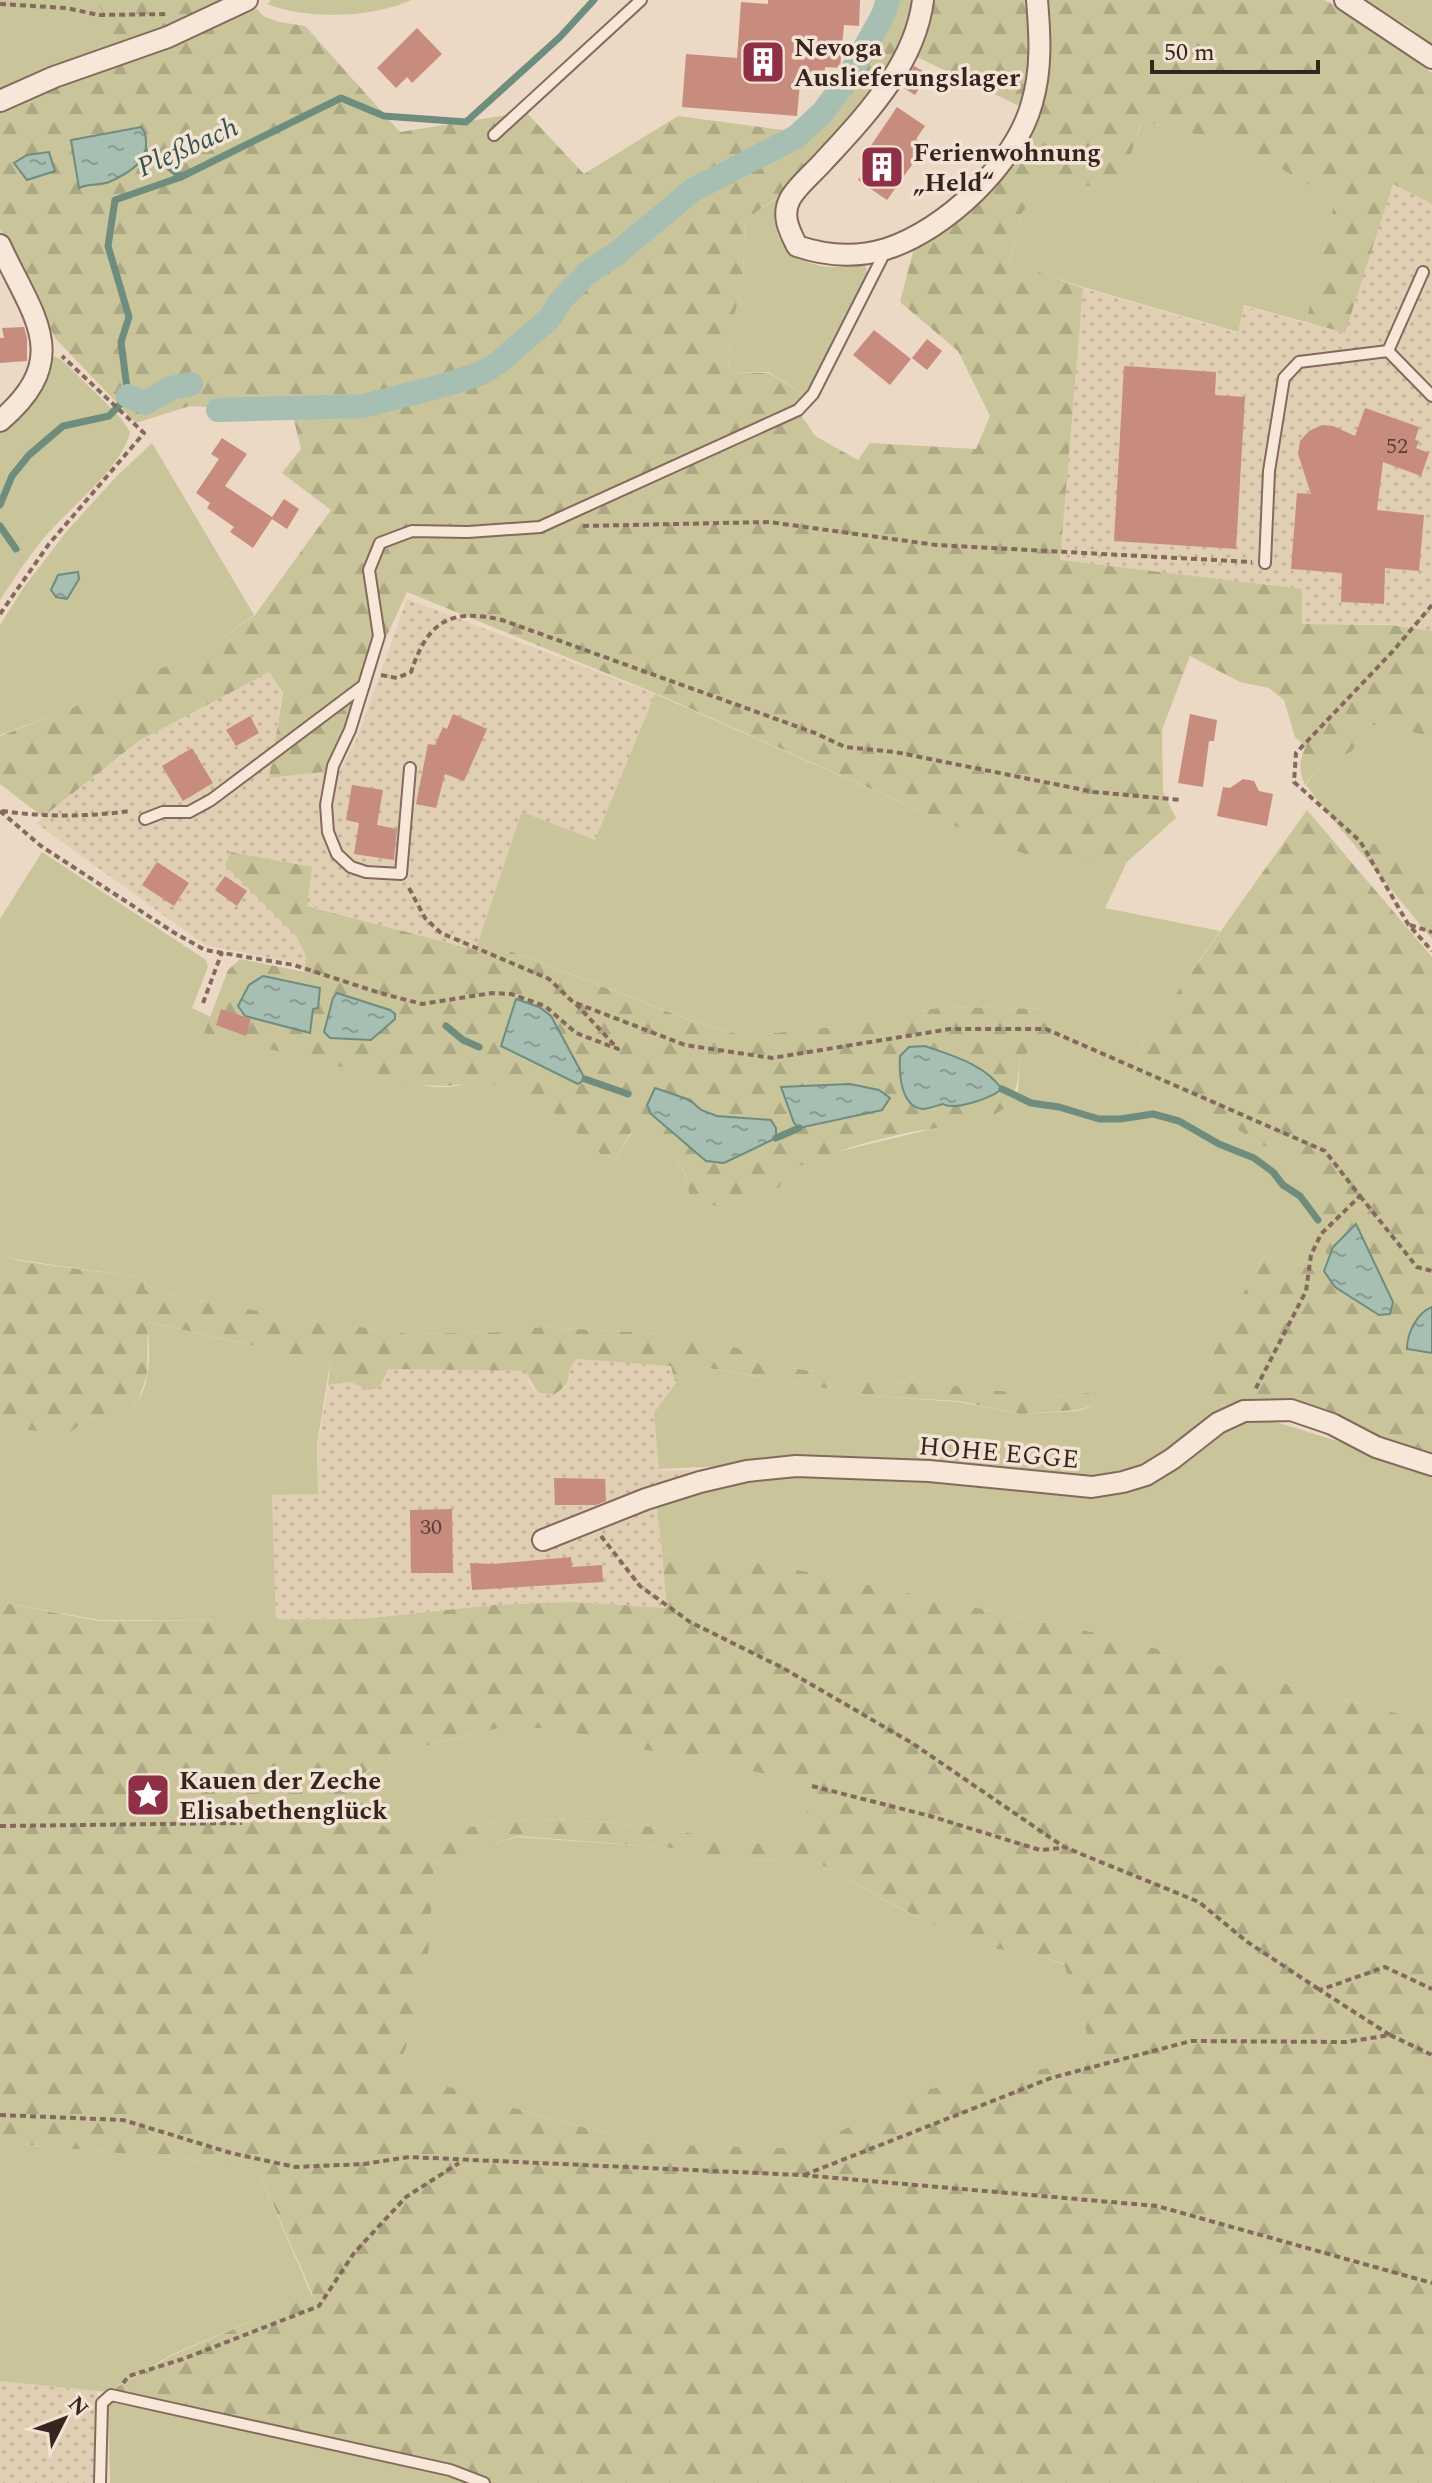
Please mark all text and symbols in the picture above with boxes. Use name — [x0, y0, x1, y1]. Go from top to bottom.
scale bar — [1152, 24, 1318, 74]
place label: Nevoga Auslieferungslager — [794, 28, 1021, 98]
text: 50 m — [1164, 35, 1215, 71]
building icon: Nevoga Auslieferungslager — [739, 38, 787, 86]
water label: Pleßbach — [130, 106, 245, 189]
place label: Ferienwohnung „Held“ — [913, 133, 1101, 203]
building icon: Ferienwohnung „Held“ — [858, 143, 906, 191]
house number: 52 — [1386, 430, 1408, 463]
street label: HOHE EGGE — [917, 1426, 1081, 1480]
house number: 30 — [420, 1511, 442, 1544]
place label: Kauen der Zeche Elisabethenglück — [179, 1761, 388, 1831]
place icon: Kauen der Zeche Elisabethenglück — [124, 1771, 172, 1819]
north arrow — [24, 2379, 104, 2459]
text: N — [59, 2389, 96, 2424]

